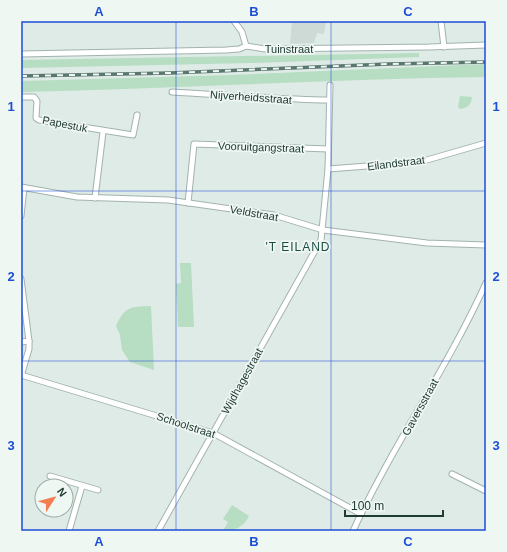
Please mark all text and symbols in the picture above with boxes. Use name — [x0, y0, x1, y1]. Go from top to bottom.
text: A — [94, 4, 104, 19]
text: B — [249, 4, 259, 19]
text: C — [403, 4, 413, 19]
street label: Tuinstraat — [265, 43, 313, 55]
street label: Nijverheidsstraat — [210, 88, 292, 106]
text: 1 — [7, 99, 15, 114]
text: 1 — [492, 99, 500, 114]
street label: Papestuk — [41, 114, 89, 134]
street label: Vooruitgangstraat — [218, 139, 304, 155]
street label: Eilandstraat — [366, 154, 426, 172]
street label: Veldstraat — [229, 203, 279, 223]
district label: 'T EILAND — [265, 240, 331, 254]
text: 2 — [7, 269, 15, 284]
text: 2 — [492, 269, 500, 284]
street label: Wijdhagestraat — [219, 346, 265, 416]
street label: Gaversstraat — [399, 377, 441, 437]
street label: Schoolstraat — [155, 410, 217, 440]
text: 3 — [7, 438, 15, 453]
text: 3 — [492, 438, 500, 453]
north arrow — [34, 478, 74, 518]
text: N — [55, 485, 69, 499]
scale bar — [345, 492, 443, 518]
text: 100 m — [351, 499, 384, 513]
text: A — [94, 534, 104, 549]
text: B — [249, 534, 259, 549]
text: C — [403, 534, 413, 549]

